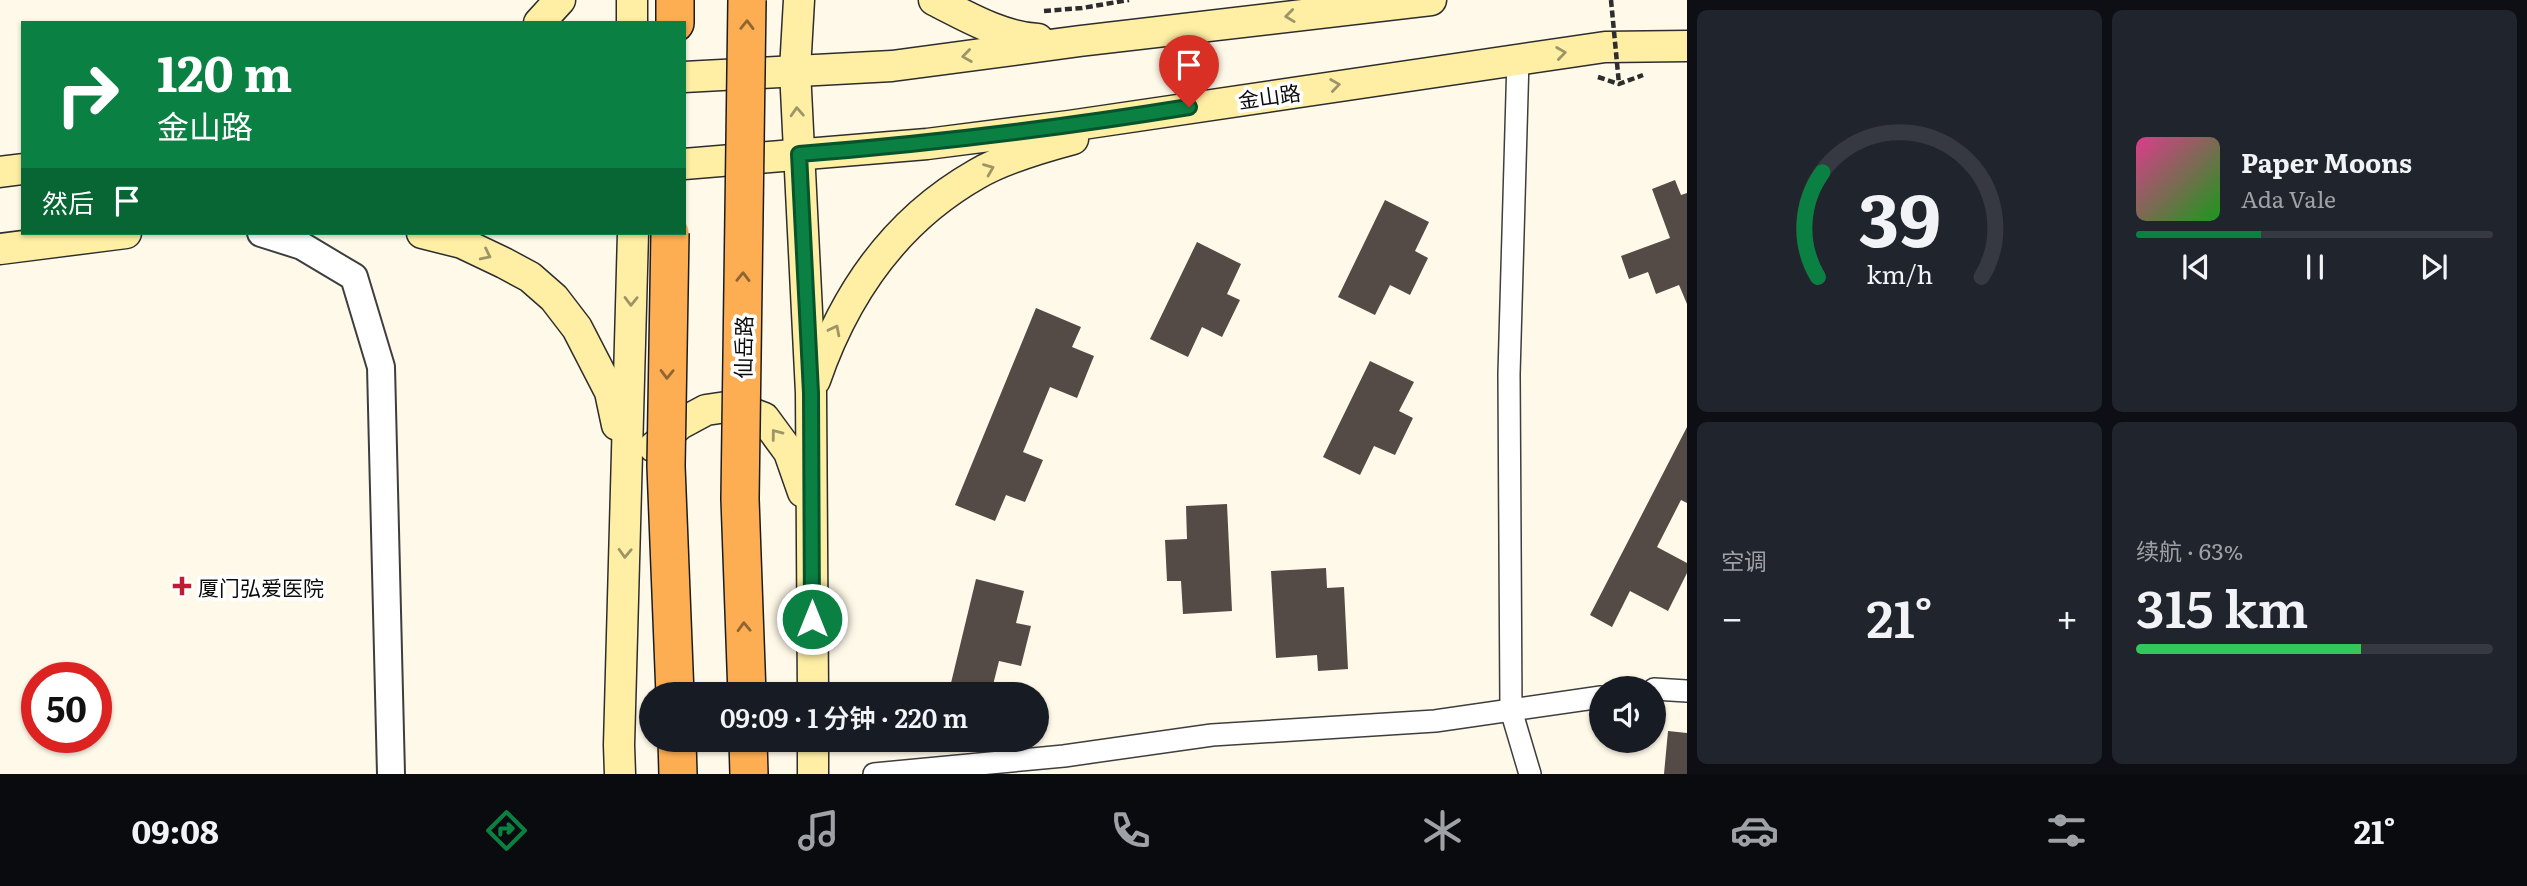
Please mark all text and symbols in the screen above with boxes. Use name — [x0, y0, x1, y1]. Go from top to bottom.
one-way arrow — [1284, 9, 1296, 24]
one-way arrow — [739, 19, 754, 30]
text: 120 m — [157, 34, 292, 107]
pin — [1159, 35, 1219, 107]
icon: arrive — [1170, 46, 1208, 84]
one-way arrow — [1555, 46, 1567, 61]
one-way arrow — [961, 48, 973, 63]
icon: right — [42, 49, 133, 140]
street label: 金山路 — [1236, 75, 1302, 115]
one-way arrow — [1330, 78, 1341, 93]
text: 金山路 — [157, 101, 253, 149]
one-way arrow — [789, 107, 804, 118]
text: Paper Moons — [2241, 142, 2412, 181]
text: 39 — [1858, 162, 1941, 270]
one-way arrow — [983, 163, 995, 177]
text: Ada Vale — [2241, 181, 2336, 215]
text: 然后 — [42, 182, 94, 221]
icon: arrive — [108, 182, 146, 220]
one-way arrow — [479, 246, 491, 260]
icon: previous — [2177, 248, 2215, 286]
icon: pause — [2296, 248, 2334, 286]
icon: next — [2415, 248, 2453, 286]
text: km/h — [1866, 255, 1933, 292]
one-way arrow — [735, 271, 751, 281]
one-way arrow — [623, 296, 639, 307]
street label: 仙岳路 — [726, 315, 758, 379]
one-way arrow — [826, 324, 840, 337]
one-way arrow — [660, 369, 675, 380]
one-way arrow — [772, 429, 785, 442]
text: 续航 · 63% — [2136, 533, 2243, 567]
text: 空调 — [1721, 543, 1767, 577]
one-way arrow — [617, 548, 632, 559]
text: 315 km — [2136, 567, 2309, 644]
place label: 厦门弘爱医院 — [198, 571, 324, 602]
marker: 厦门弘爱医院 — [172, 576, 192, 596]
text: 21° — [1866, 577, 1933, 654]
position arrow — [775, 582, 849, 656]
text: − — [1721, 587, 1743, 644]
text: + — [2056, 587, 2078, 644]
one-way arrow — [737, 621, 752, 632]
speed limit sign: 50 — [21, 662, 112, 753]
map controls — [1589, 676, 1666, 753]
button: sound — [1589, 676, 1666, 753]
text: 09:09 · 1 分钟 · 220 m — [720, 697, 968, 736]
text: 09:08 — [132, 806, 219, 854]
icon: directions — [482, 806, 531, 855]
icon: music — [794, 806, 843, 855]
icon: phone — [1106, 806, 1155, 855]
icon: climate — [1418, 806, 1467, 855]
icon: car — [1730, 806, 1779, 855]
icon: filters — [2042, 806, 2091, 855]
text: 21° — [2354, 806, 2395, 854]

